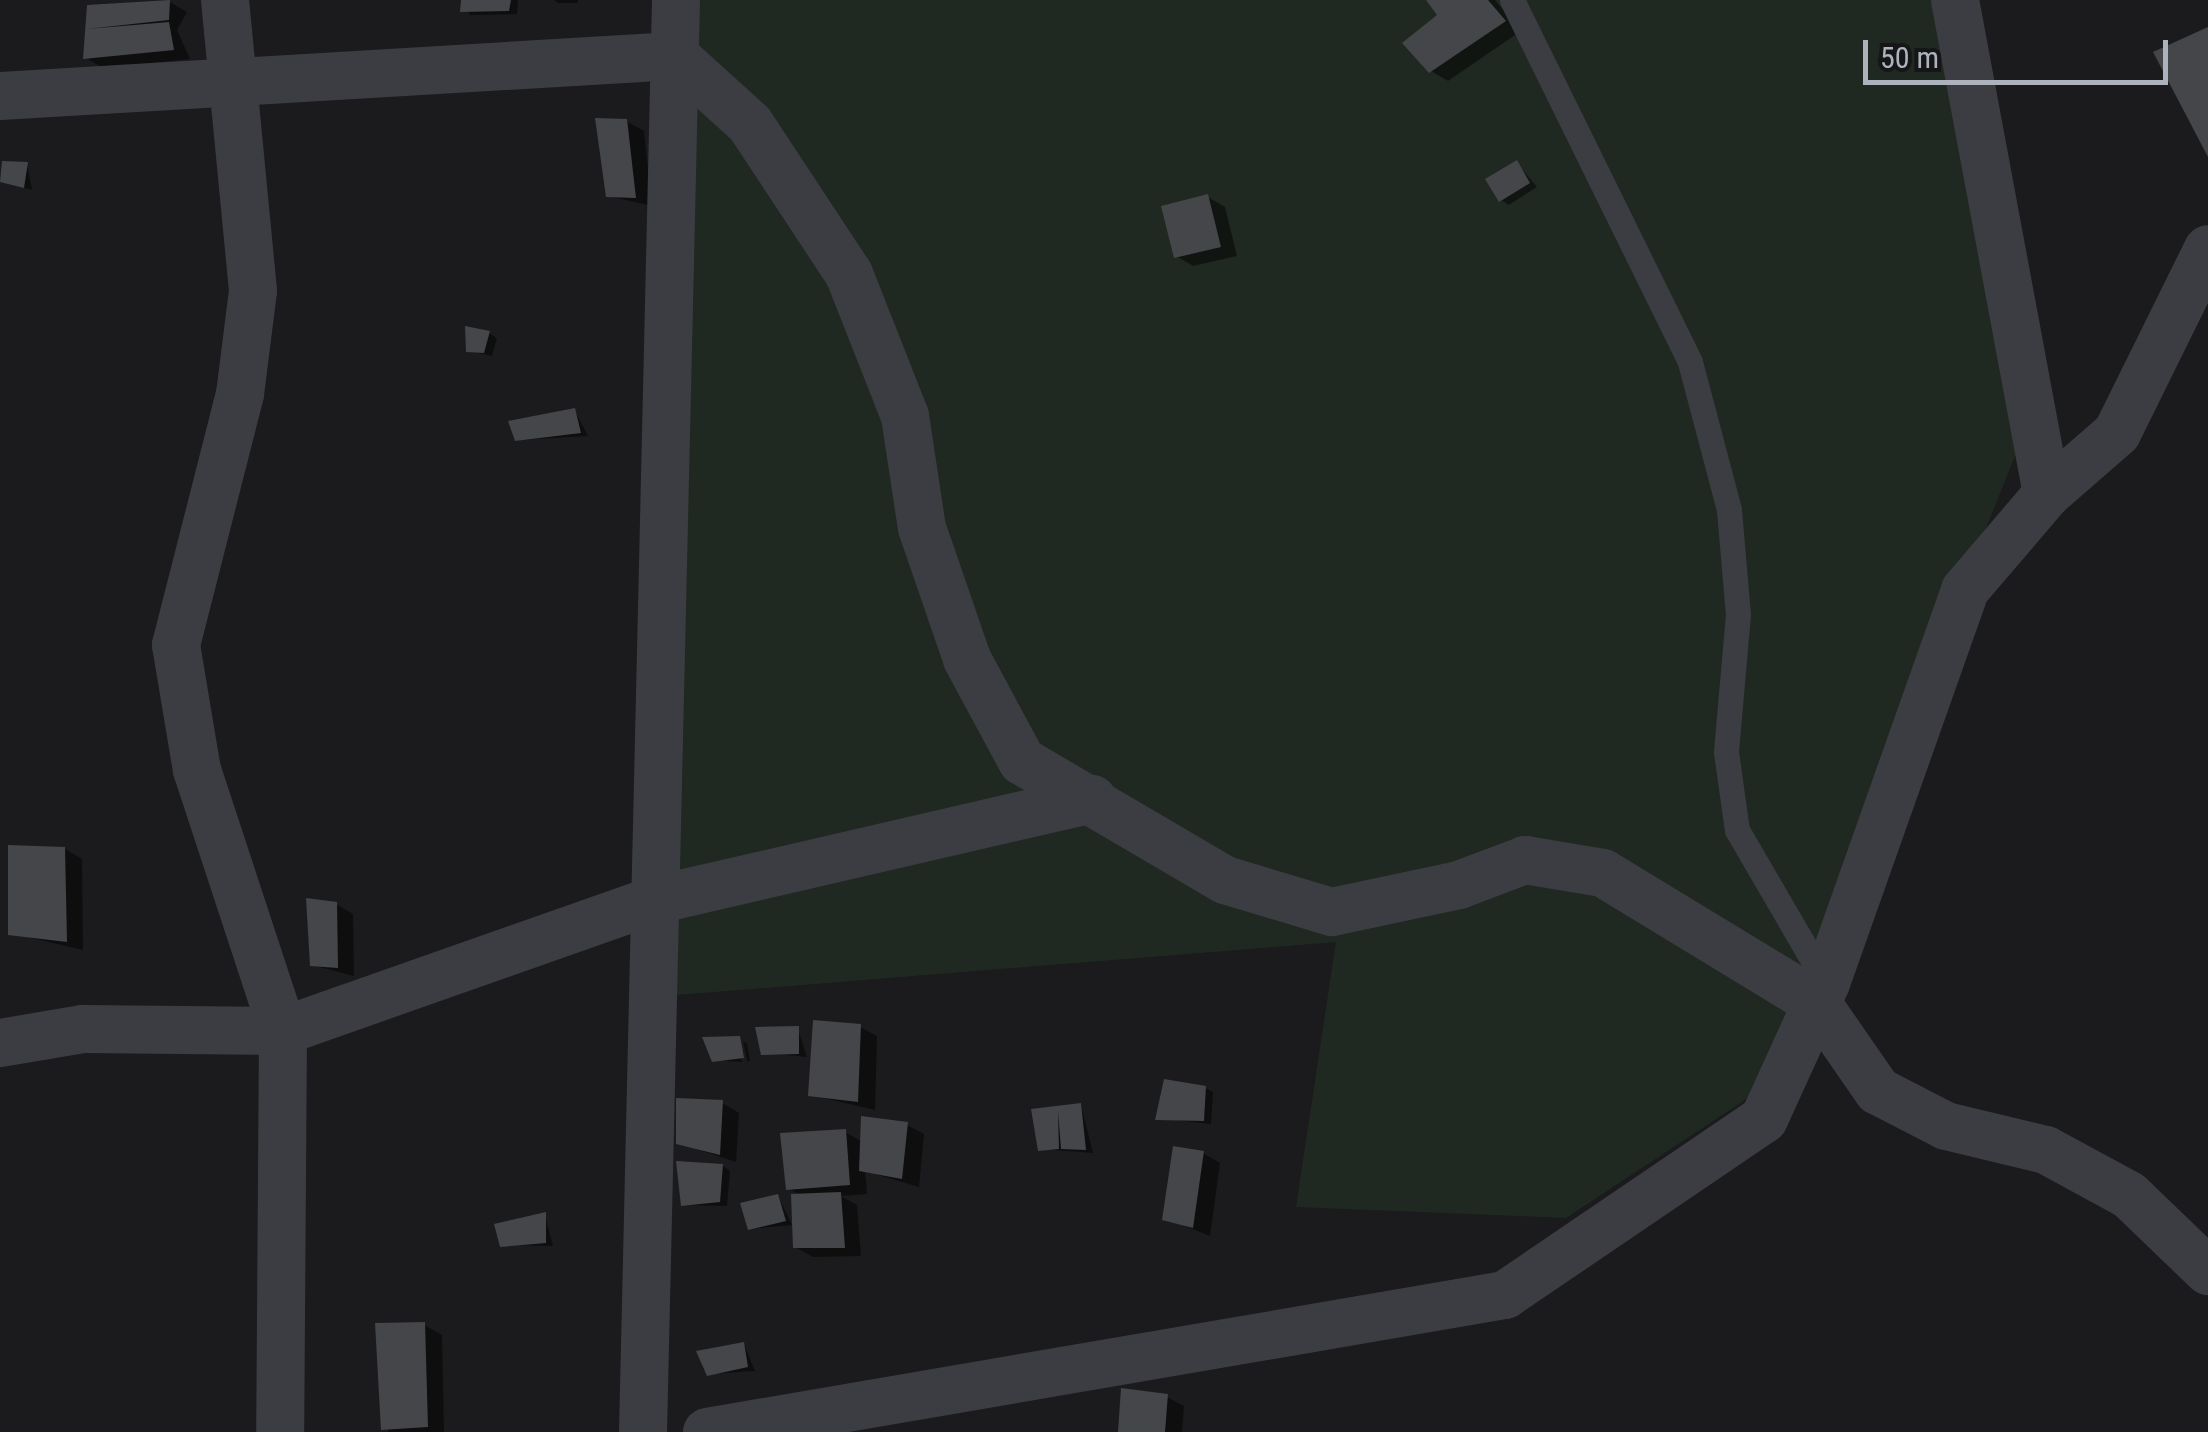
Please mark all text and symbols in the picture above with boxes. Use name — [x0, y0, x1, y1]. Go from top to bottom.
scale bar — [1868, 20, 2173, 82]
text: 50 m — [1880, 40, 1939, 75]

